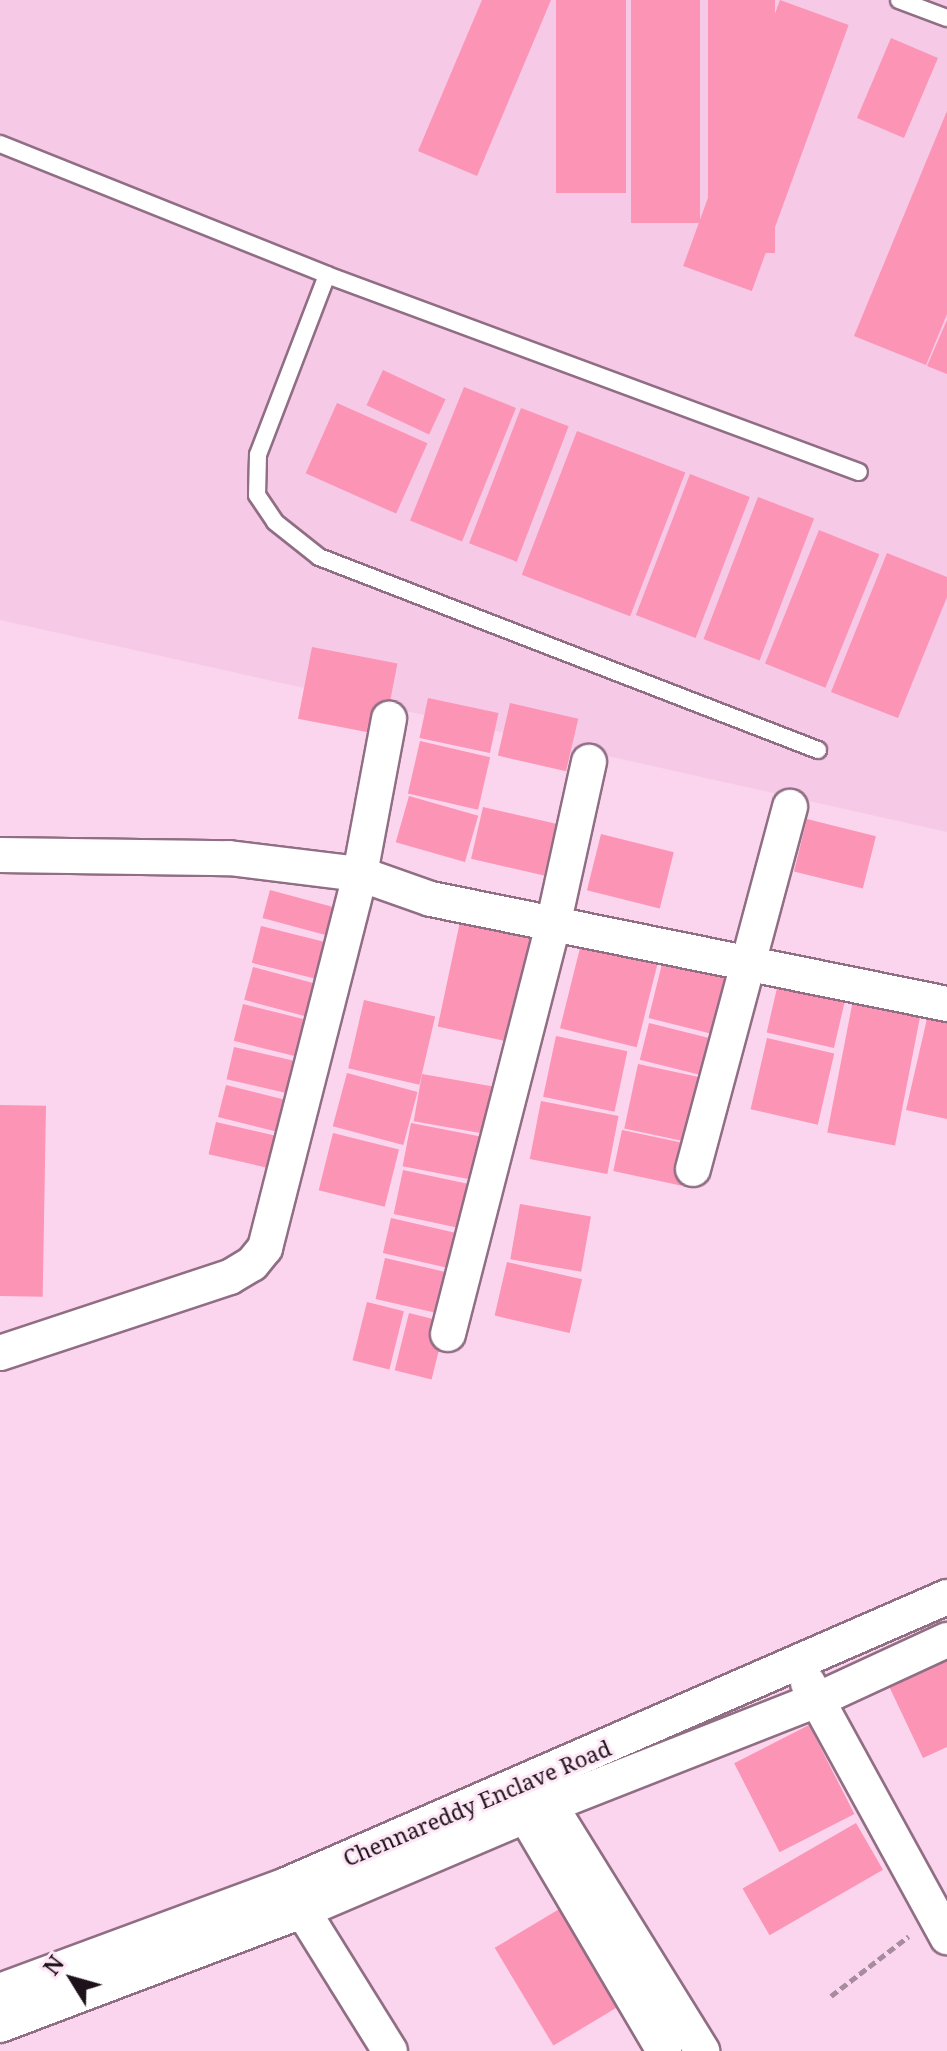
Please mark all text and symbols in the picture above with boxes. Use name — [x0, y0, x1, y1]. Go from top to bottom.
street label: Chennareddy Enclave Road — [339, 1734, 615, 1872]
north arrow — [32, 1939, 112, 2019]
text: N — [36, 1949, 70, 1981]

